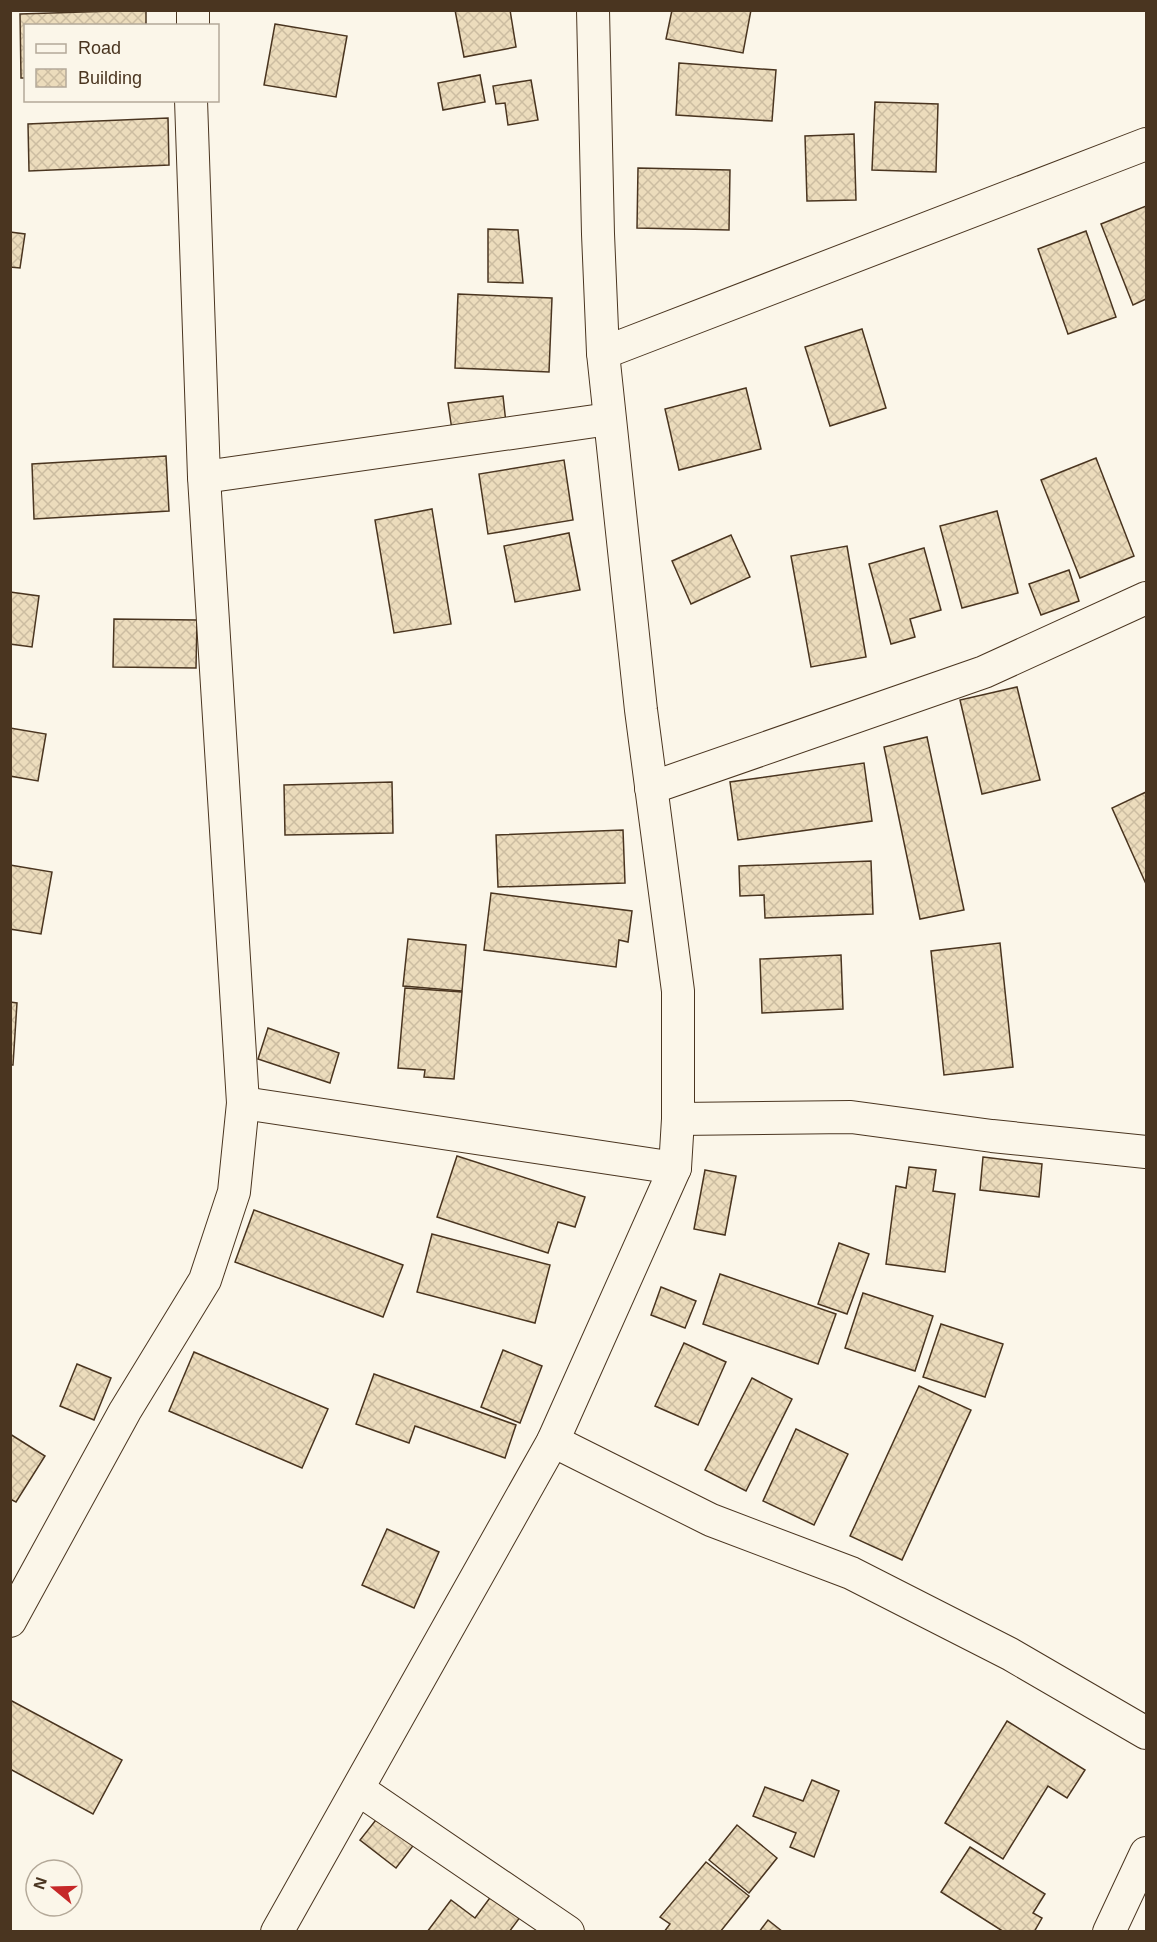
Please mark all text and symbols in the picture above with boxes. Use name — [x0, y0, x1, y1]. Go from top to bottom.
legend — [24, 24, 219, 102]
text: Road — [78, 38, 121, 58]
text: Building — [78, 68, 142, 88]
north arrow — [24, 1858, 84, 1918]
text: N — [30, 1875, 50, 1892]

